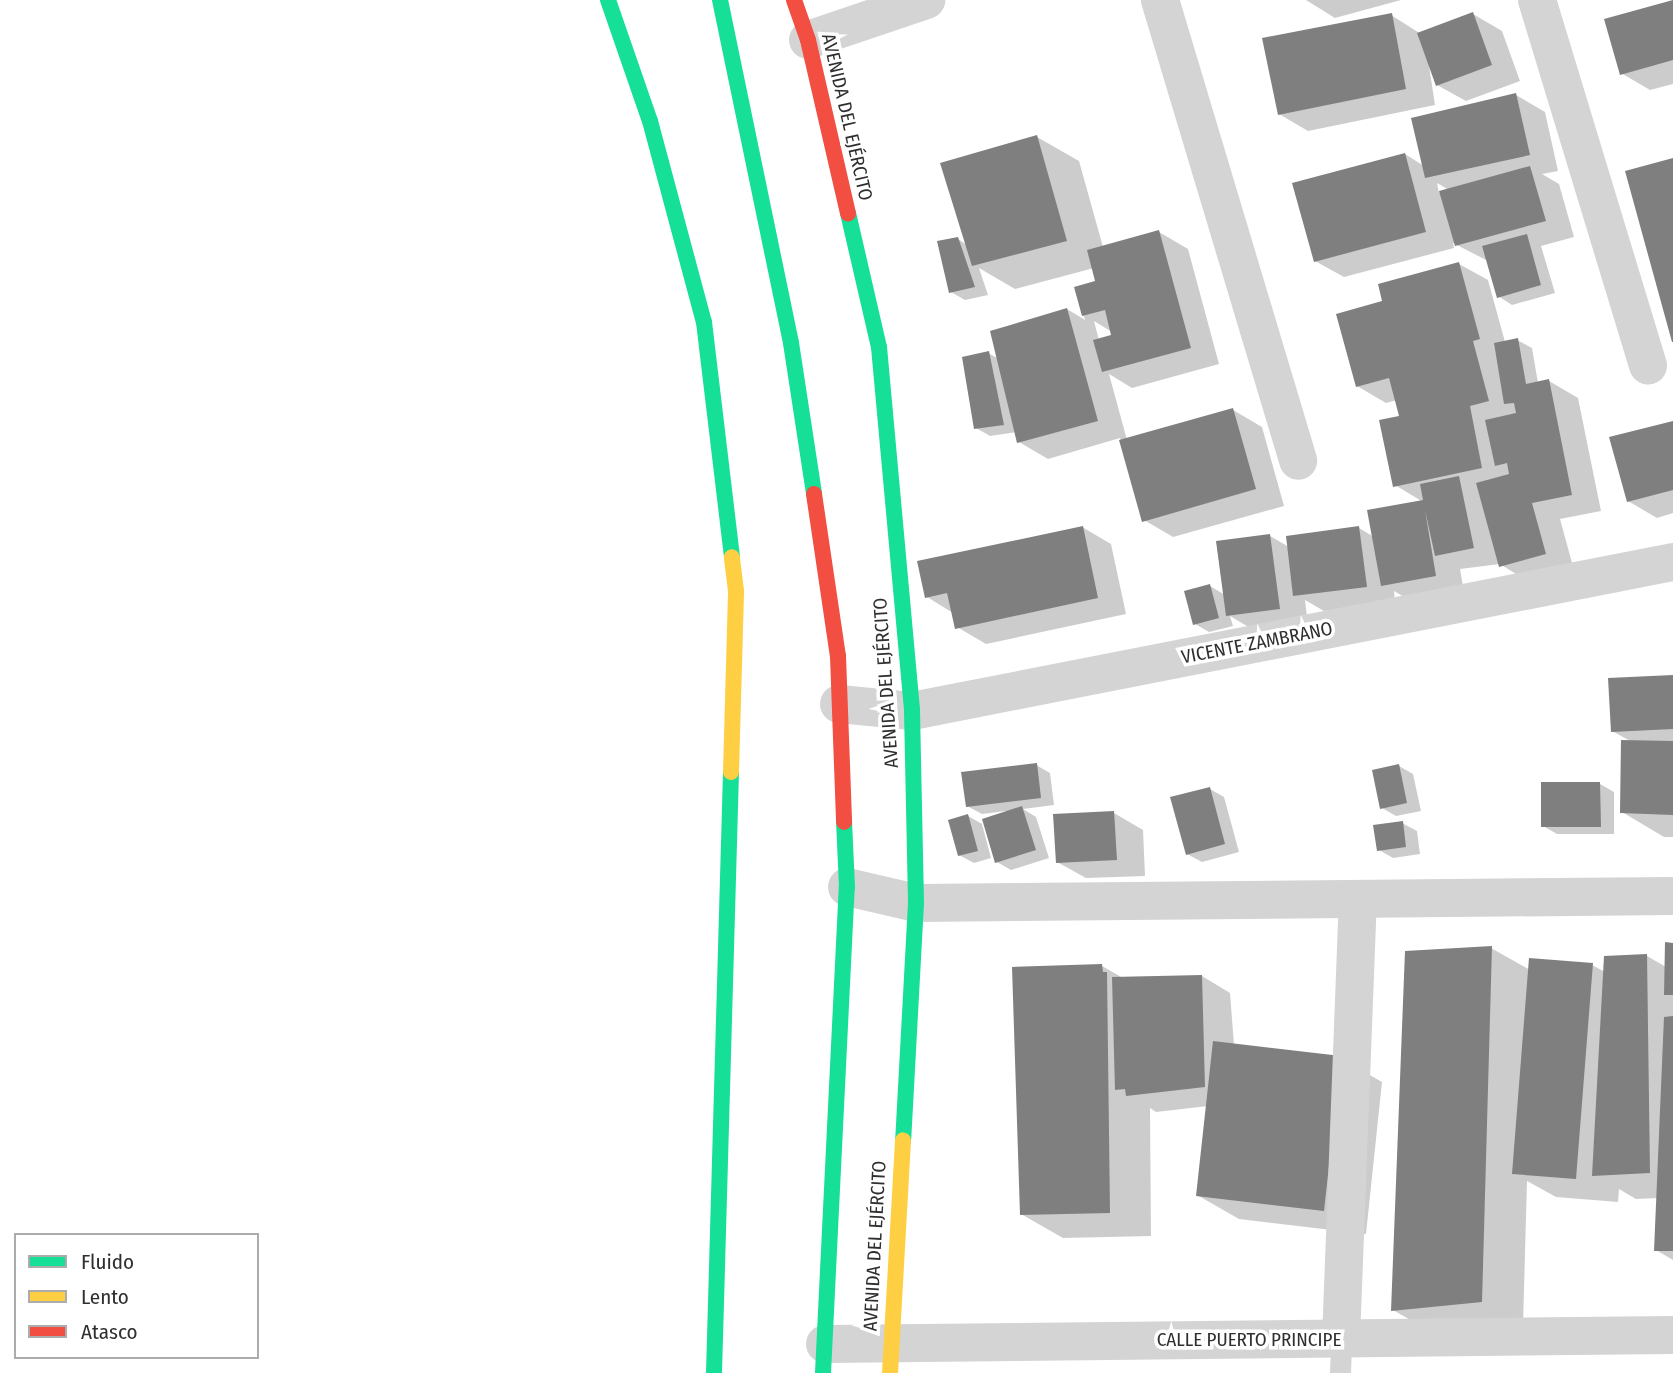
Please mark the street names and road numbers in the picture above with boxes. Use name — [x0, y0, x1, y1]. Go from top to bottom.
street label: AVENIDA DEL EJÉRCITO — [817, 31, 877, 203]
street label: AVENIDA DEL EJÉRCITO — [869, 597, 903, 769]
street label: VICENTE ZAMBRANO — [1179, 617, 1335, 669]
street label: AVENIDA DEL EJÉRCITO — [859, 1160, 891, 1332]
street label: CALLE PUERTO PRINCIPE — [1157, 1329, 1341, 1351]

